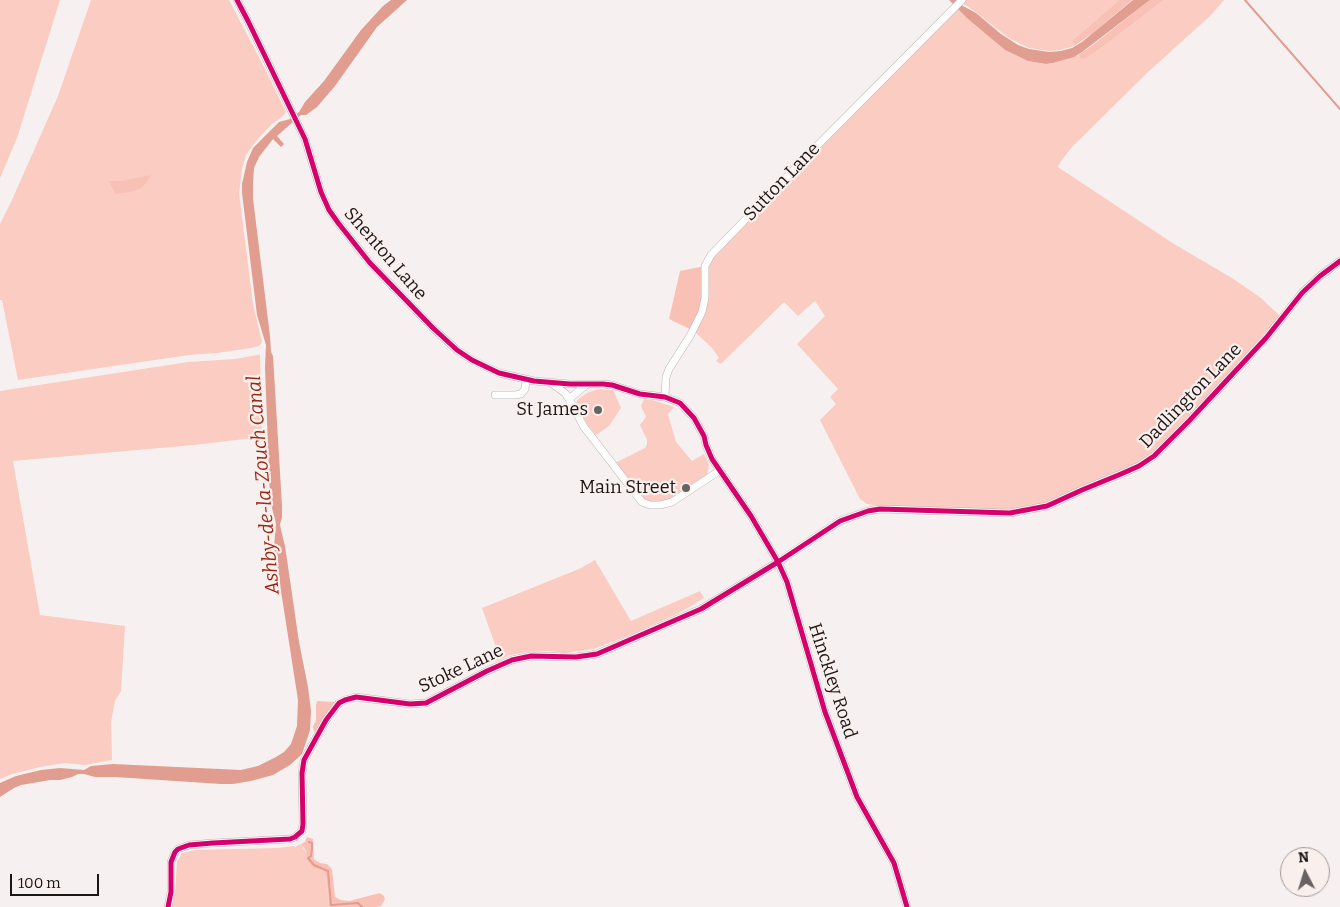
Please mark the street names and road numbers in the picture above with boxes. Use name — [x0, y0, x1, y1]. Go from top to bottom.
street label: Sutton Lane — [739, 138, 825, 226]
street label: Shenton Lane — [339, 203, 431, 305]
street label: Dadlington Lane — [1136, 339, 1246, 453]
street label: Hinckley Road — [803, 621, 861, 741]
street label: Stoke Lane — [415, 640, 507, 698]

